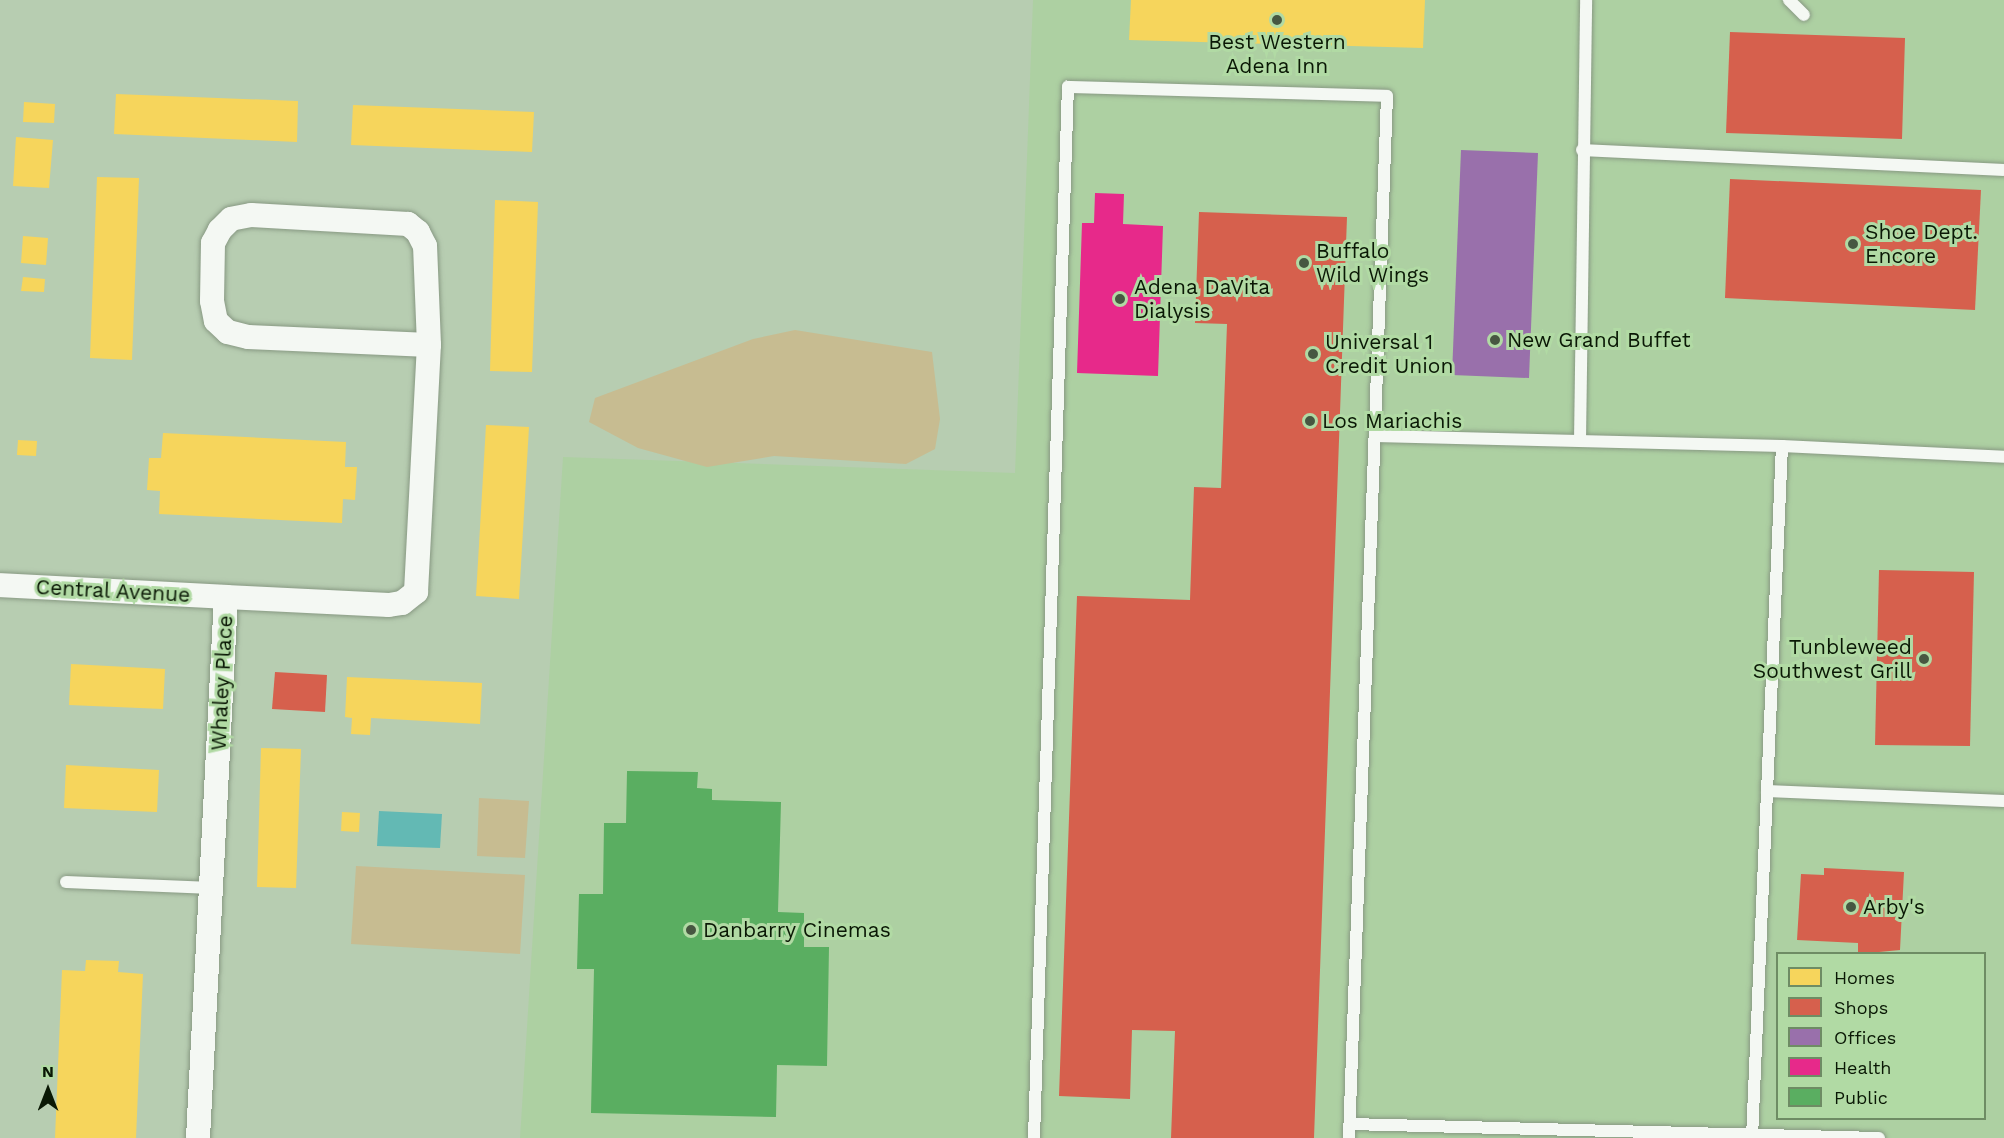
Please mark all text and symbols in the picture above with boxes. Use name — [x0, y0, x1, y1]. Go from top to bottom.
marker: Best Western Adena Inn — [1270, 13, 1284, 27]
place label: Best Western Adena Inn — [1208, 29, 1346, 79]
place label: Shoe Dept. Encore — [1865, 219, 1978, 269]
marker: Shoe Dept. Encore — [1846, 237, 1860, 251]
place label: Buffalo Wild Wings — [1316, 238, 1430, 288]
marker: Buffalo Wild Wings — [1297, 256, 1311, 270]
place label: Adena DaVita Dialysis — [1134, 274, 1271, 324]
marker: Adena DaVita Dialysis — [1111, 290, 1129, 308]
place label: New Grand Buffet — [1507, 327, 1691, 353]
place label: Universal 1 Credit Union — [1325, 329, 1453, 379]
marker: New Grand Buffet — [1488, 333, 1502, 347]
marker: Universal 1 Credit Union — [1306, 347, 1320, 361]
place label: Los Mariachis — [1322, 408, 1462, 434]
marker: Los Mariachis — [1303, 414, 1317, 428]
street label: Central Avenue — [34, 574, 192, 608]
street label: Whaley Place — [206, 614, 238, 752]
place label: Tunbleweed Southwest Grill — [1753, 634, 1912, 684]
marker: Tunbleweed Southwest Grill — [1917, 652, 1931, 666]
place label: Arby's — [1863, 894, 1925, 920]
marker: Arby's — [1844, 900, 1858, 914]
place label: Danbarry Cinemas — [703, 917, 891, 943]
marker: Danbarry Cinemas — [684, 923, 698, 937]
legend — [1776, 952, 1986, 1120]
text: Homes — [1834, 967, 1895, 988]
text: Shops — [1834, 997, 1888, 1018]
text: Offices — [1834, 1027, 1896, 1048]
text: Health — [1834, 1057, 1891, 1078]
north arrow — [18, 1060, 78, 1120]
text: N — [42, 1062, 54, 1081]
text: Public — [1834, 1087, 1888, 1108]

